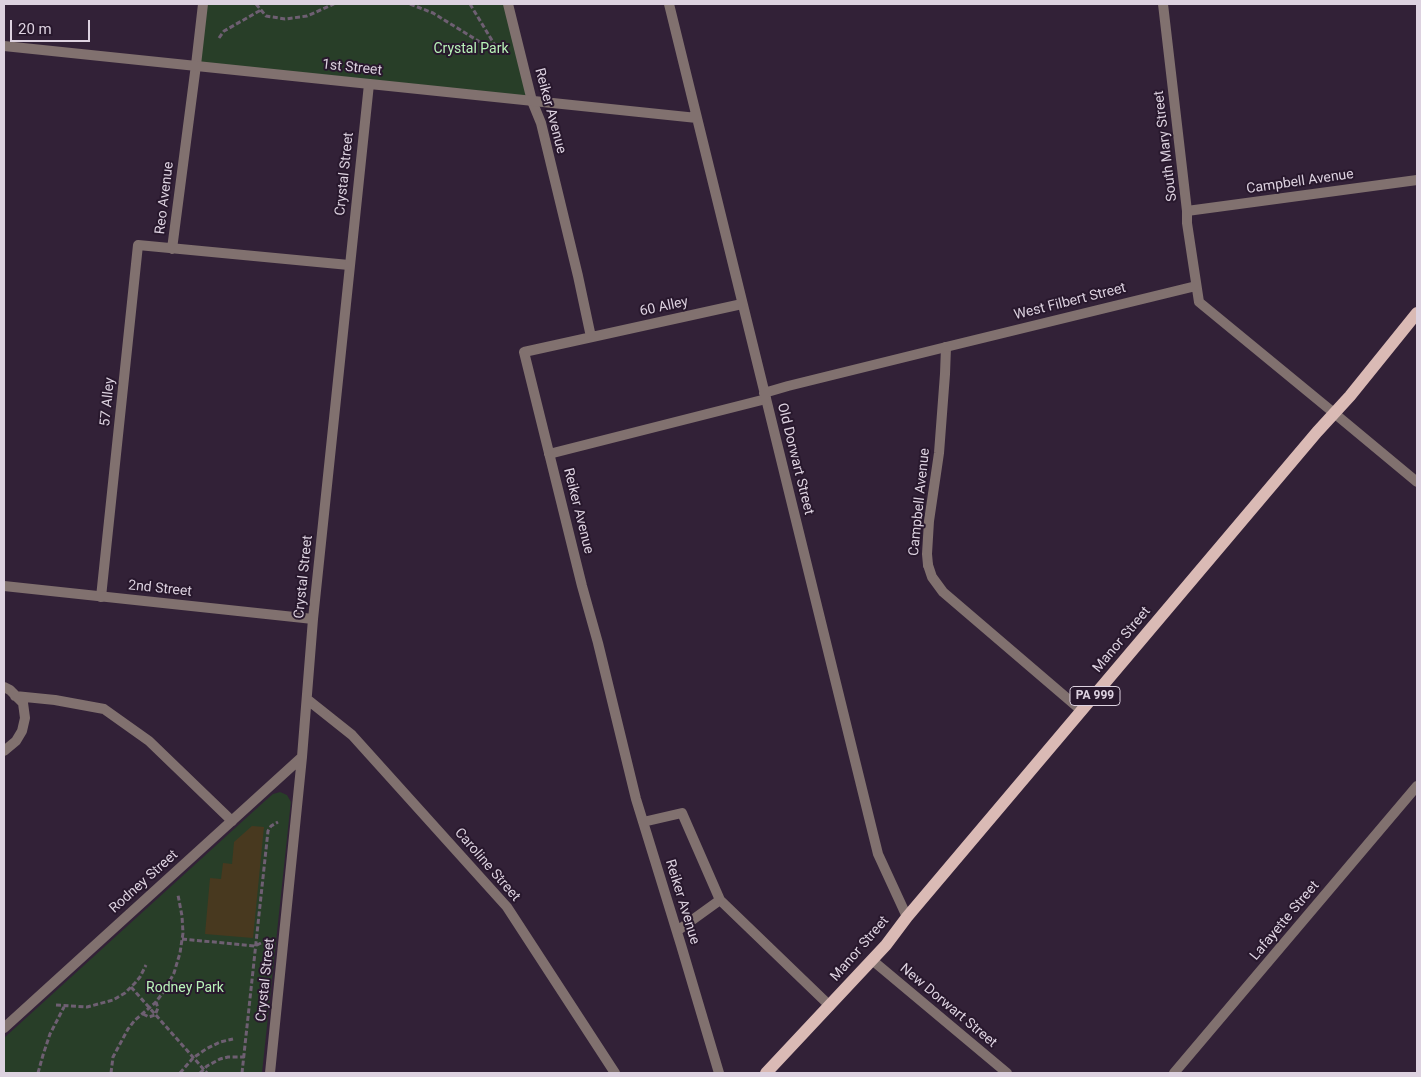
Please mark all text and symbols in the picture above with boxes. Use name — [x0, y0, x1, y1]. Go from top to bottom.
scale bar — [12, 10, 92, 42]
text: 20 m — [18, 20, 52, 38]
park label: Crystal Park — [433, 41, 509, 57]
street label: 1st Street — [321, 57, 383, 79]
street label: Reiker Avenue — [531, 66, 569, 156]
street label: South Mary Street — [1151, 90, 1181, 202]
street label: Crystal Street — [332, 131, 358, 217]
street label: Reo Avenue — [152, 161, 178, 235]
street label: Campbell Avenue — [1245, 166, 1355, 198]
street label: West Filbert Street — [1012, 280, 1128, 324]
street label: 60 Alley — [638, 294, 690, 320]
street label: 57 Alley — [97, 377, 119, 427]
street label: Old Dorwart Street — [773, 401, 817, 517]
street label: Campbell Avenue — [906, 447, 934, 557]
street label: Reiker Avenue — [559, 466, 597, 556]
street label: Crystal Street — [291, 534, 317, 620]
street label: 2nd Street — [127, 577, 193, 601]
street label: Manor Street — [1090, 604, 1154, 676]
road number: PA 999 — [1070, 686, 1120, 706]
street label: Caroline Street — [451, 825, 523, 905]
street label: Rodney Street — [106, 847, 182, 917]
street label: Reiker Avenue — [661, 858, 703, 946]
street label: Lafayette Street — [1247, 878, 1323, 964]
street label: Manor Street — [827, 913, 893, 985]
street label: Crystal Street — [253, 937, 279, 1023]
street label: New Dorwart Street — [896, 960, 1000, 1052]
park label: Rodney Park — [146, 980, 224, 996]

